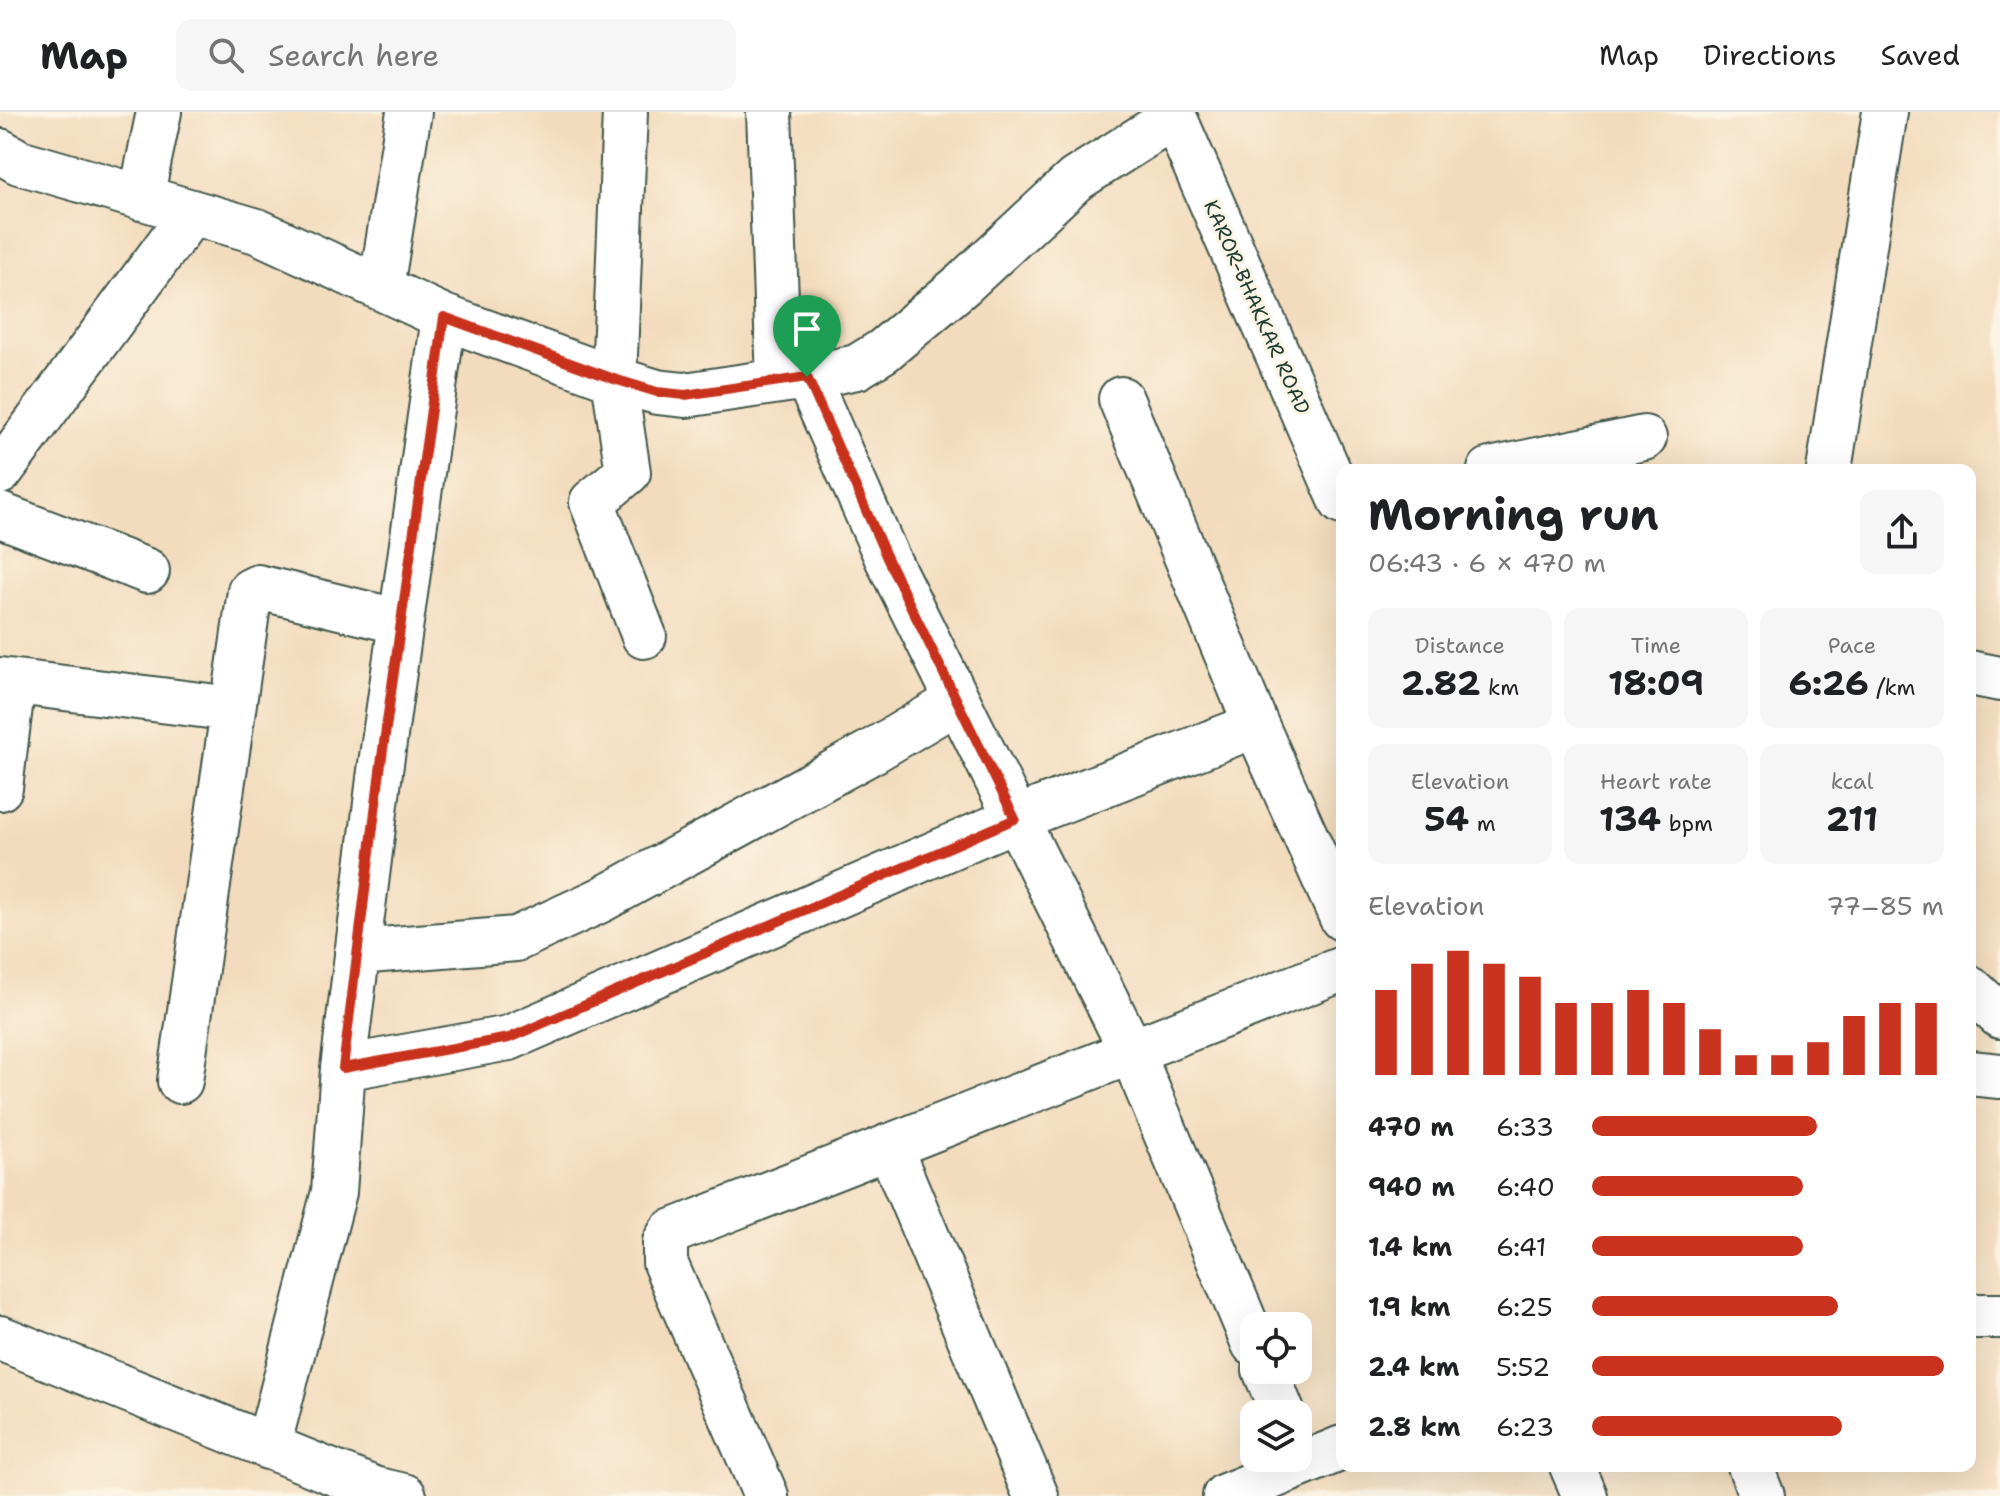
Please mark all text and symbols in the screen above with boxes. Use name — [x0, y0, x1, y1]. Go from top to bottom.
search box — [176, 19, 736, 91]
text: Map — [40, 30, 128, 81]
icon: search — [204, 33, 248, 77]
text: Search here — [268, 35, 439, 76]
text: Map — [1599, 36, 1659, 74]
text: Directions — [1703, 36, 1837, 74]
text: Saved — [1881, 36, 1960, 74]
street label: KAROR-BHAKKAR ROAD — [1198, 196, 1316, 418]
pin — [773, 295, 841, 377]
icon: arrive — [785, 307, 829, 351]
text: Morning run — [1368, 485, 1659, 544]
button: share — [1860, 490, 1944, 574]
text: 06:43 · 6 × 470 m — [1368, 545, 1606, 580]
text: Distance — [1415, 631, 1505, 660]
text: Time — [1631, 631, 1681, 660]
text: Pace — [1828, 631, 1876, 660]
text: 2.82 — [1401, 660, 1481, 706]
text: 18:09 — [1608, 660, 1704, 706]
text: 6:26 — [1788, 660, 1869, 706]
text: km — [1481, 673, 1519, 702]
text: /km — [1869, 673, 1916, 702]
text: Elevation — [1411, 767, 1509, 796]
text: Heart rate — [1600, 767, 1712, 796]
text: kcal — [1831, 767, 1873, 796]
text: 54 — [1424, 796, 1469, 842]
text: 134 — [1599, 796, 1661, 842]
text: 211 — [1826, 796, 1878, 842]
text: m — [1469, 809, 1496, 838]
text: bpm — [1661, 809, 1713, 838]
text: Elevation — [1368, 888, 1484, 923]
text: 77–85 m — [1826, 888, 1944, 923]
text: 470 m — [1368, 1109, 1454, 1144]
text: 6:33 — [1496, 1109, 1554, 1144]
text: 940 m — [1368, 1169, 1455, 1204]
text: 6:40 — [1496, 1169, 1555, 1204]
text: 1.4 km — [1368, 1229, 1452, 1264]
text: 6:41 — [1496, 1229, 1547, 1264]
text: 1.9 km — [1368, 1289, 1450, 1324]
text: 6:25 — [1496, 1289, 1553, 1324]
map controls — [1240, 1312, 1312, 1472]
button: locate — [1240, 1312, 1312, 1384]
text: 2.4 km — [1368, 1349, 1459, 1384]
text: 5:52 — [1496, 1349, 1550, 1384]
button: layers — [1240, 1400, 1312, 1472]
text: 2.8 km — [1368, 1409, 1461, 1444]
text: 6:23 — [1496, 1409, 1554, 1444]

